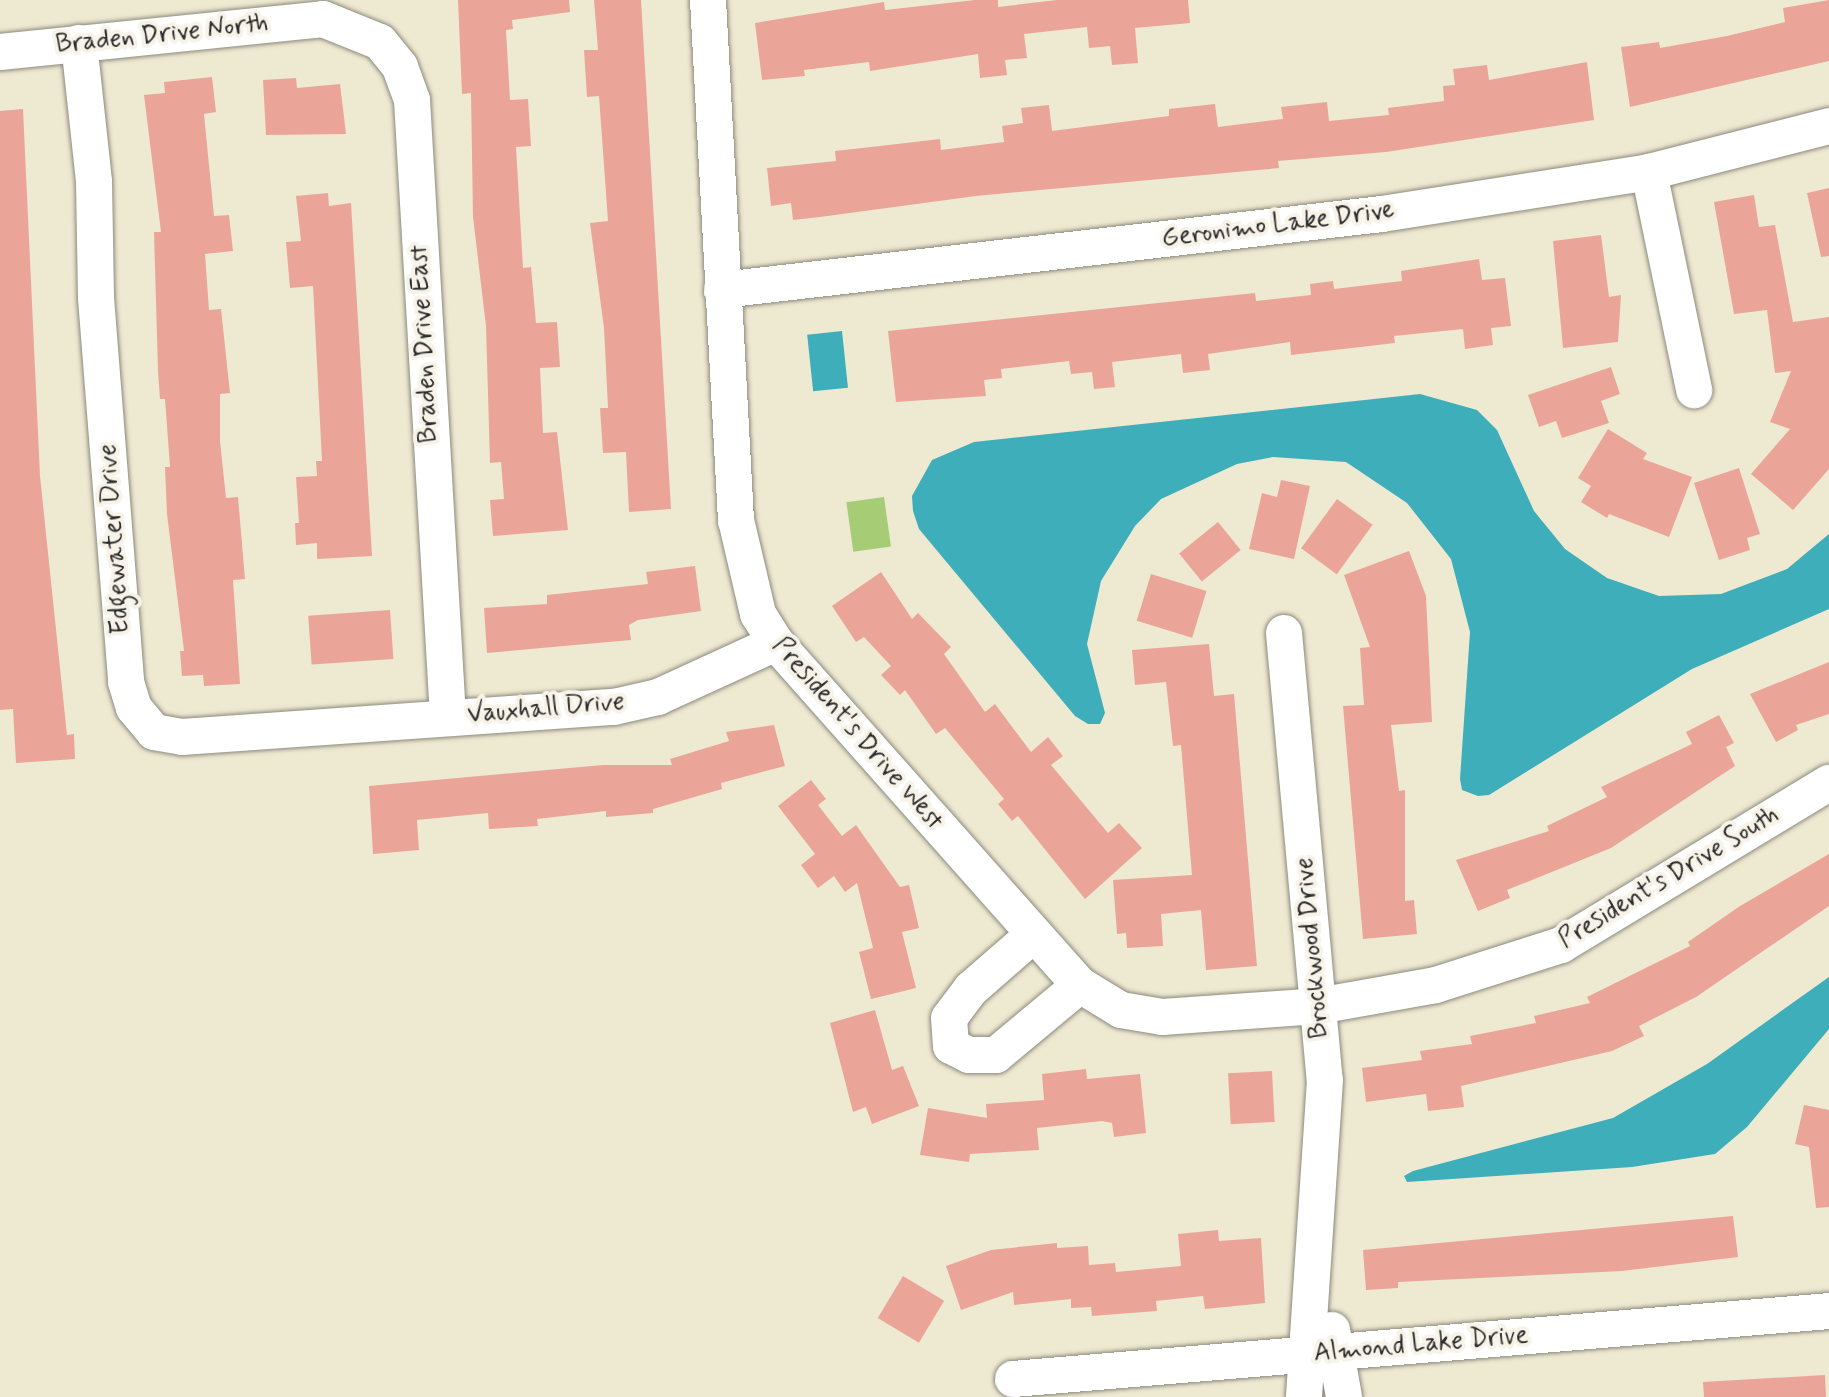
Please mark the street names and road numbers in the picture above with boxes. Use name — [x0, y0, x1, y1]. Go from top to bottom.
street label: Braden Drive North — [56, 8, 268, 62]
street label: Geronimo Lake Drive — [1161, 195, 1395, 255]
street label: Braden Drive East — [404, 245, 446, 443]
street label: Edgewater Drive — [93, 444, 137, 634]
street label: President's Drive West — [764, 631, 950, 837]
street label: Vauxhall Drive — [467, 687, 625, 731]
street label: President's Drive South — [1554, 800, 1784, 956]
street label: Brockwood Drive — [1290, 857, 1336, 1039]
street label: Almond Lake Drive — [1311, 1320, 1531, 1370]

